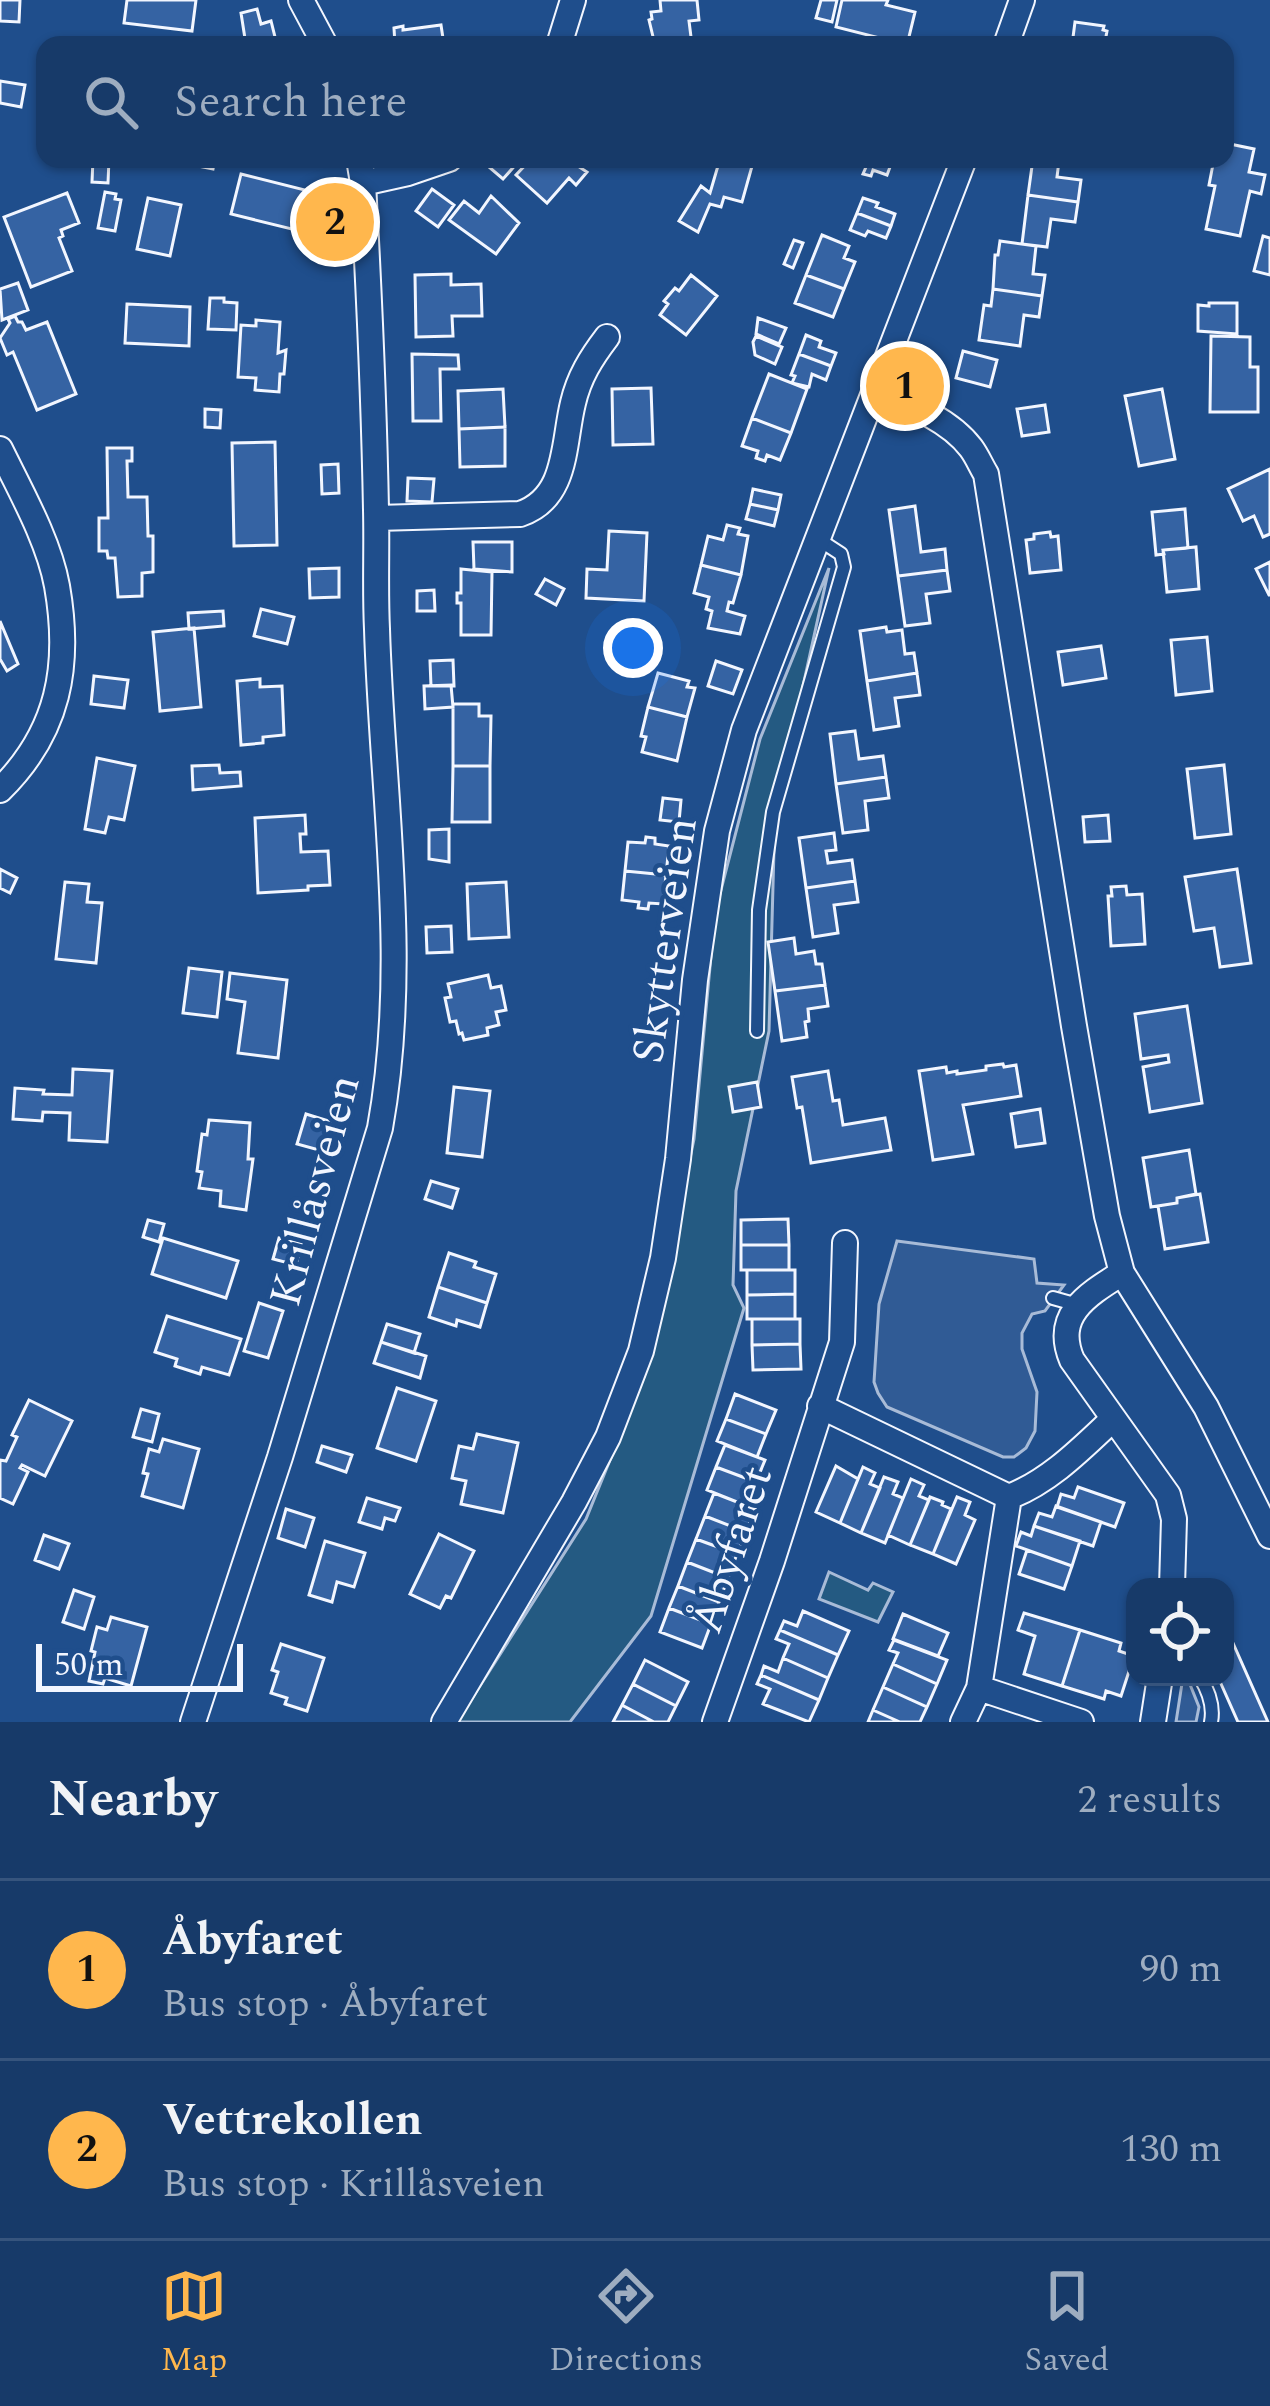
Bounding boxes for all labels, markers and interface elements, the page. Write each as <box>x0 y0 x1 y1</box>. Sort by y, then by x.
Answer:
search box <box>36 36 1234 168</box>
text: Search here <box>174 68 407 137</box>
icon: search <box>78 69 144 135</box>
pin: 2 <box>296 177 374 267</box>
pin: 1 <box>866 341 944 431</box>
your location <box>603 618 663 678</box>
street label: Skytterveien <box>614 813 717 1068</box>
street label: Krillåsveien <box>251 1067 379 1314</box>
street label: Åbyfaret <box>673 1457 792 1643</box>
map controls <box>1126 1578 1234 1686</box>
button: locate <box>1126 1578 1234 1686</box>
scale bar <box>36 1638 243 1691</box>
text: 50 m <box>54 1640 124 1690</box>
text: Nearby <box>48 1761 217 1839</box>
text: 2 results <box>1078 1771 1222 1830</box>
text: Åbyfaret <box>162 1906 343 1975</box>
text: 1 <box>76 1940 98 1999</box>
text: 90 m <box>1140 1940 1222 1999</box>
text: Bus stop · Åbyfaret <box>162 1975 488 2034</box>
text: Vettrekollen <box>162 2086 423 2155</box>
text: 2 <box>76 2120 98 2179</box>
text: 130 m <box>1120 2120 1222 2179</box>
text: Bus stop · Krillåsveien <box>162 2155 545 2214</box>
tab: Map <box>161 2263 227 2385</box>
tab: Directions <box>549 2263 703 2385</box>
tab: Saved <box>1025 2263 1109 2385</box>

